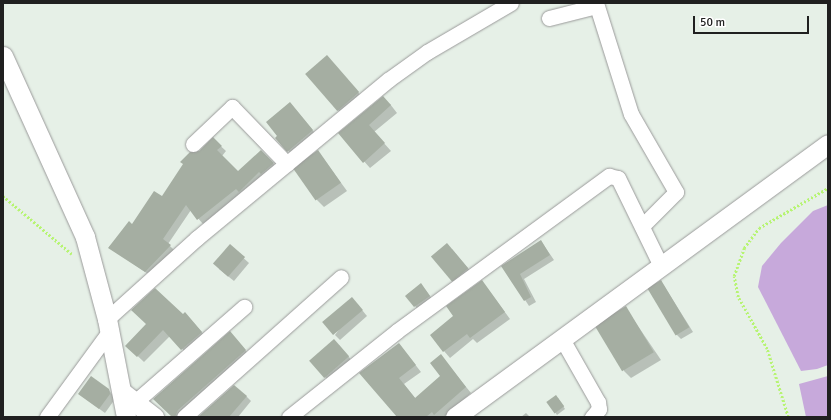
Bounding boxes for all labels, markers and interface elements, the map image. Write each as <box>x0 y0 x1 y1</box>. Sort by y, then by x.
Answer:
scale bar <box>695 8 811 34</box>
text: 50 m <box>700 15 725 30</box>

